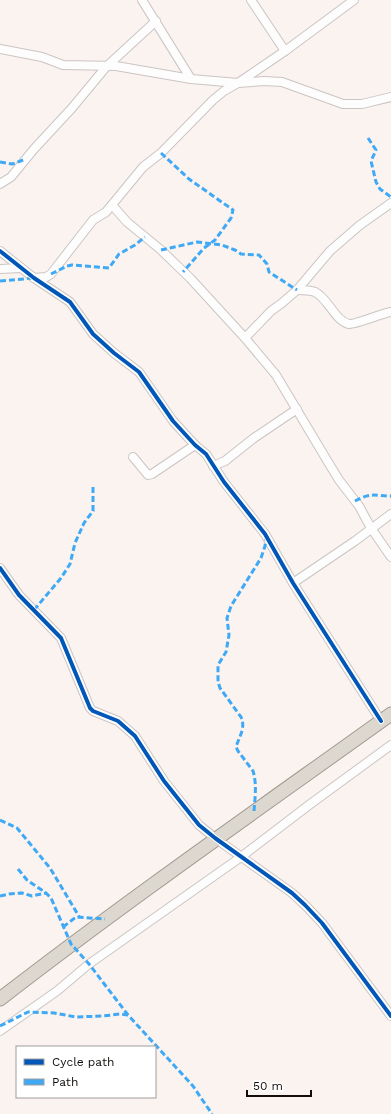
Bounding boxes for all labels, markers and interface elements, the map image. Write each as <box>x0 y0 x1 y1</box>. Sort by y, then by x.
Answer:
legend <box>16 1046 156 1098</box>
text: Cycle path <box>52 1055 114 1069</box>
scale bar <box>247 1072 311 1098</box>
text: Path <box>52 1075 78 1089</box>
text: 50 m <box>253 1079 283 1093</box>

